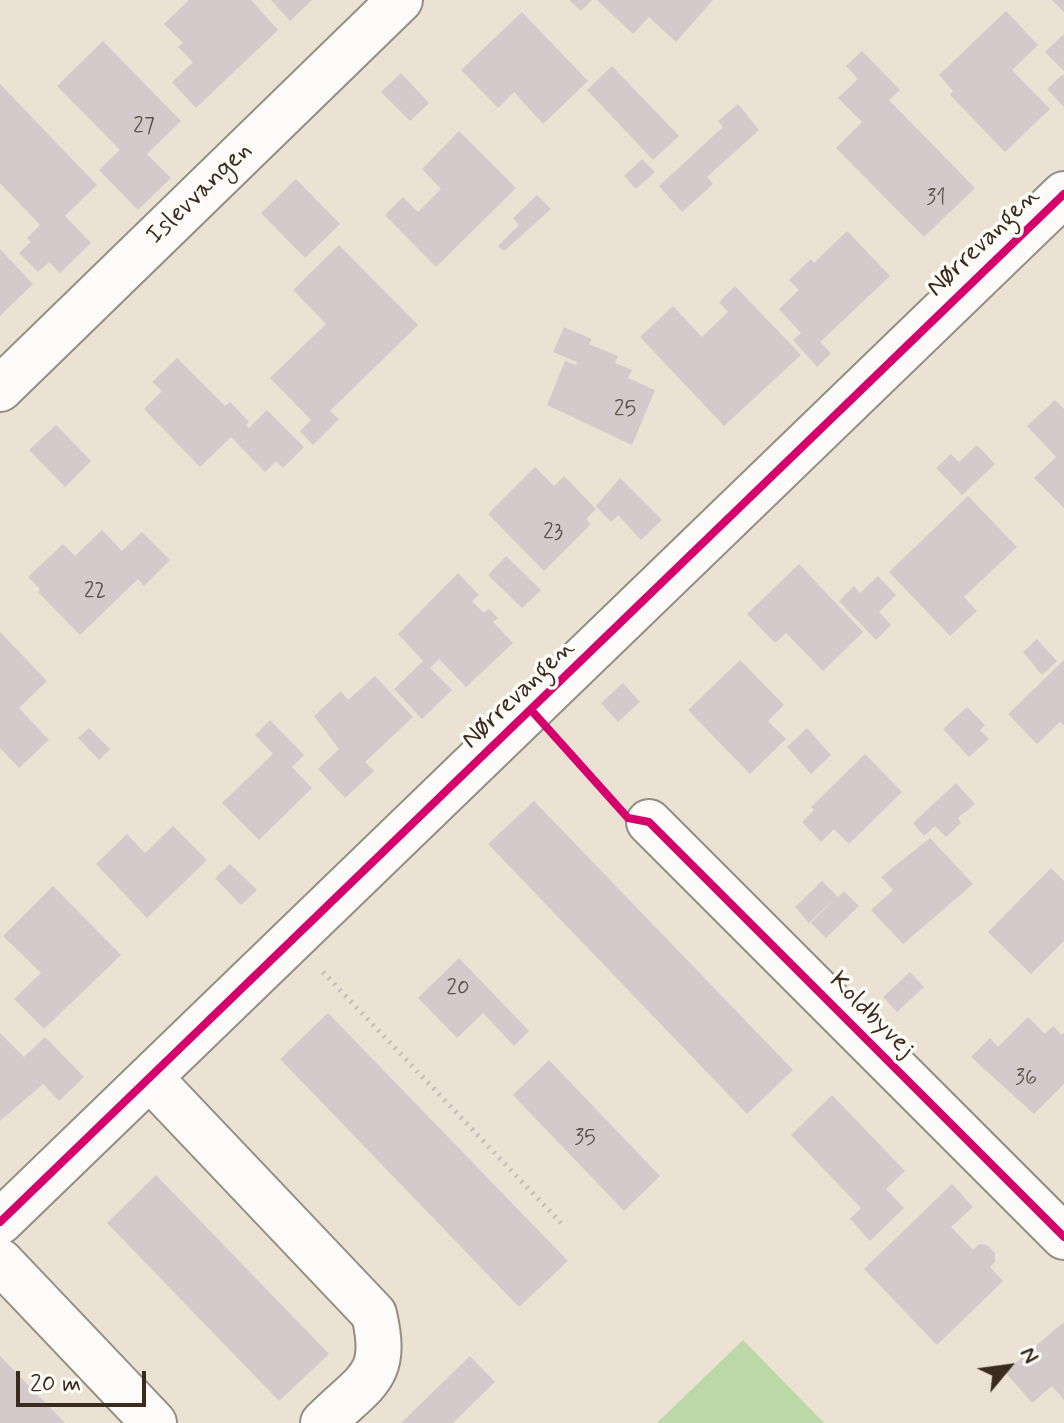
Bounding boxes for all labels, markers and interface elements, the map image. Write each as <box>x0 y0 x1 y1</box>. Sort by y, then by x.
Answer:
house number: 27 <box>133 114 155 140</box>
street label: Islevvangen <box>141 136 259 252</box>
street label: Nørrevangen <box>921 182 1047 304</box>
house number: 31 <box>926 186 946 212</box>
house number: 25 <box>614 397 636 423</box>
house number: 23 <box>543 520 563 546</box>
house number: 22 <box>84 579 106 605</box>
street label: Nørrevangen <box>456 634 582 756</box>
street label: Koldbyvej <box>821 966 921 1066</box>
house number: 20 <box>446 976 470 1002</box>
house number: 36 <box>1015 1066 1037 1092</box>
house number: 35 <box>574 1126 596 1152</box>
north arrow <box>968 1327 1048 1407</box>
text: N <box>1013 1342 1045 1369</box>
scale bar <box>20 1355 150 1405</box>
text: 20 m <box>30 1369 81 1400</box>

